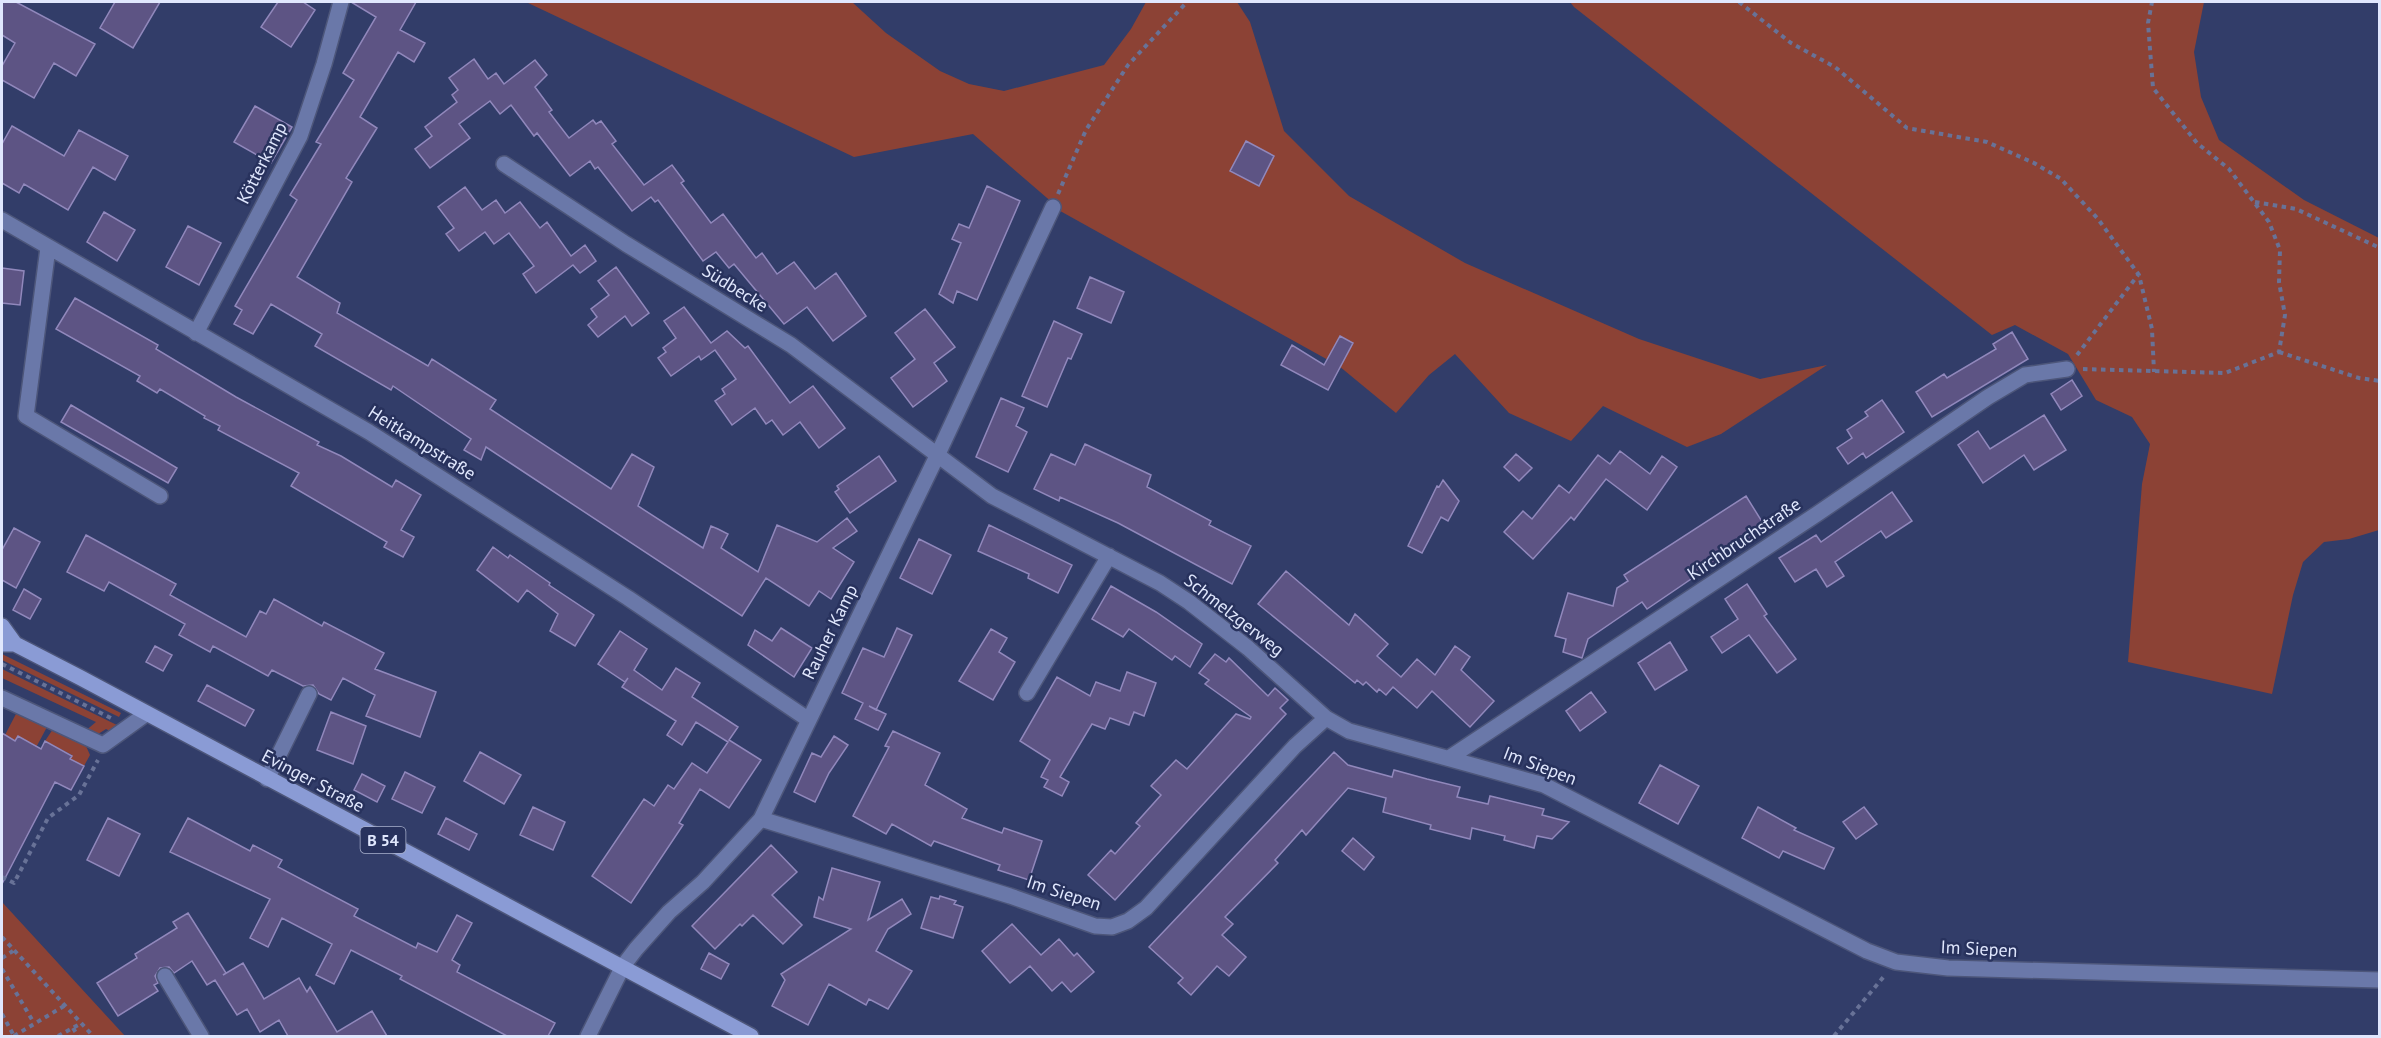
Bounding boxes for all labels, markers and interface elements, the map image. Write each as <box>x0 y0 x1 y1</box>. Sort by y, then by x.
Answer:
street label: Kötterkamp <box>231 118 292 208</box>
street label: Südbecke <box>698 258 772 317</box>
street label: Heitkampstraße <box>364 400 480 485</box>
street label: Kirchbruchstraße <box>1683 492 1805 585</box>
street label: Schmelzgerweg <box>1180 568 1289 661</box>
street label: Rauher Kamp <box>797 581 862 683</box>
street label: Im Siepen <box>1500 741 1580 790</box>
street label: Evinger Straße <box>258 744 369 817</box>
road number: B 54 <box>360 827 406 853</box>
street label: Im Siepen <box>1024 870 1104 915</box>
street label: Im Siepen <box>1940 935 2018 962</box>

